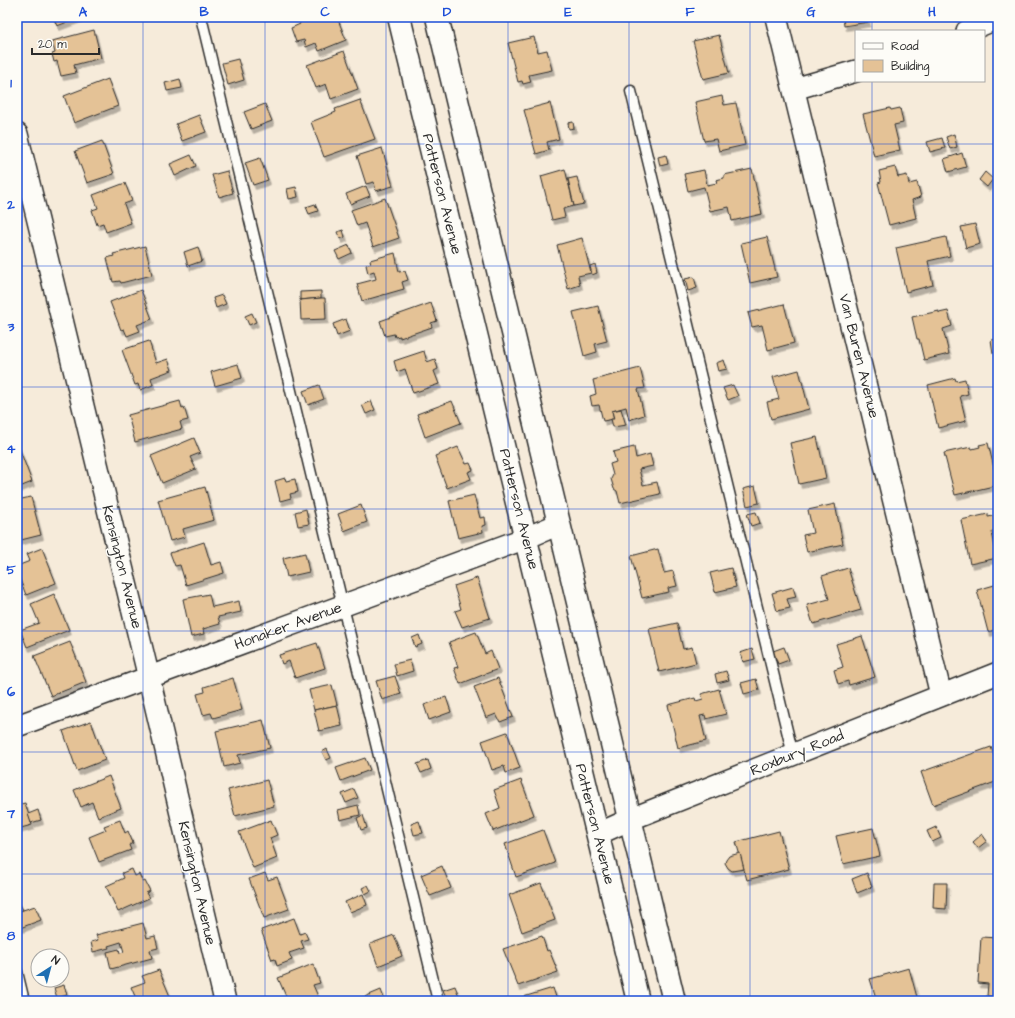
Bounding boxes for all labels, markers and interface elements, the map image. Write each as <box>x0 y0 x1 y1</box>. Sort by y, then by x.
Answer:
text: A <box>79 3 88 21</box>
text: B <box>199 3 209 21</box>
text: C <box>320 3 330 21</box>
text: D <box>443 3 452 21</box>
text: E <box>564 3 572 21</box>
text: F <box>685 3 695 21</box>
text: G <box>806 3 816 21</box>
text: H <box>928 3 936 21</box>
scale bar <box>32 30 99 56</box>
legend <box>855 30 985 82</box>
text: 20 m <box>38 36 67 53</box>
text: Road <box>891 38 919 55</box>
text: Building <box>891 58 929 76</box>
text: 1 <box>10 74 12 92</box>
street label: Patterson Avenue <box>417 131 467 257</box>
text: 2 <box>6 196 15 214</box>
street label: Van Buren Avenue <box>833 292 885 420</box>
text: 3 <box>7 318 15 336</box>
text: 4 <box>7 440 16 458</box>
street label: Patterson Avenue <box>494 446 544 572</box>
street label: Kensington Avenue <box>96 503 147 631</box>
text: 5 <box>6 561 16 579</box>
street label: Honaker Avenue <box>231 597 345 655</box>
text: 6 <box>7 683 16 701</box>
street label: Roxbury Road <box>747 725 848 782</box>
street label: Patterson Avenue <box>570 761 620 887</box>
text: 7 <box>6 805 16 823</box>
street label: Kensington Avenue <box>172 819 221 947</box>
text: 8 <box>7 927 16 945</box>
north arrow <box>30 948 70 988</box>
text: N <box>48 952 63 968</box>

